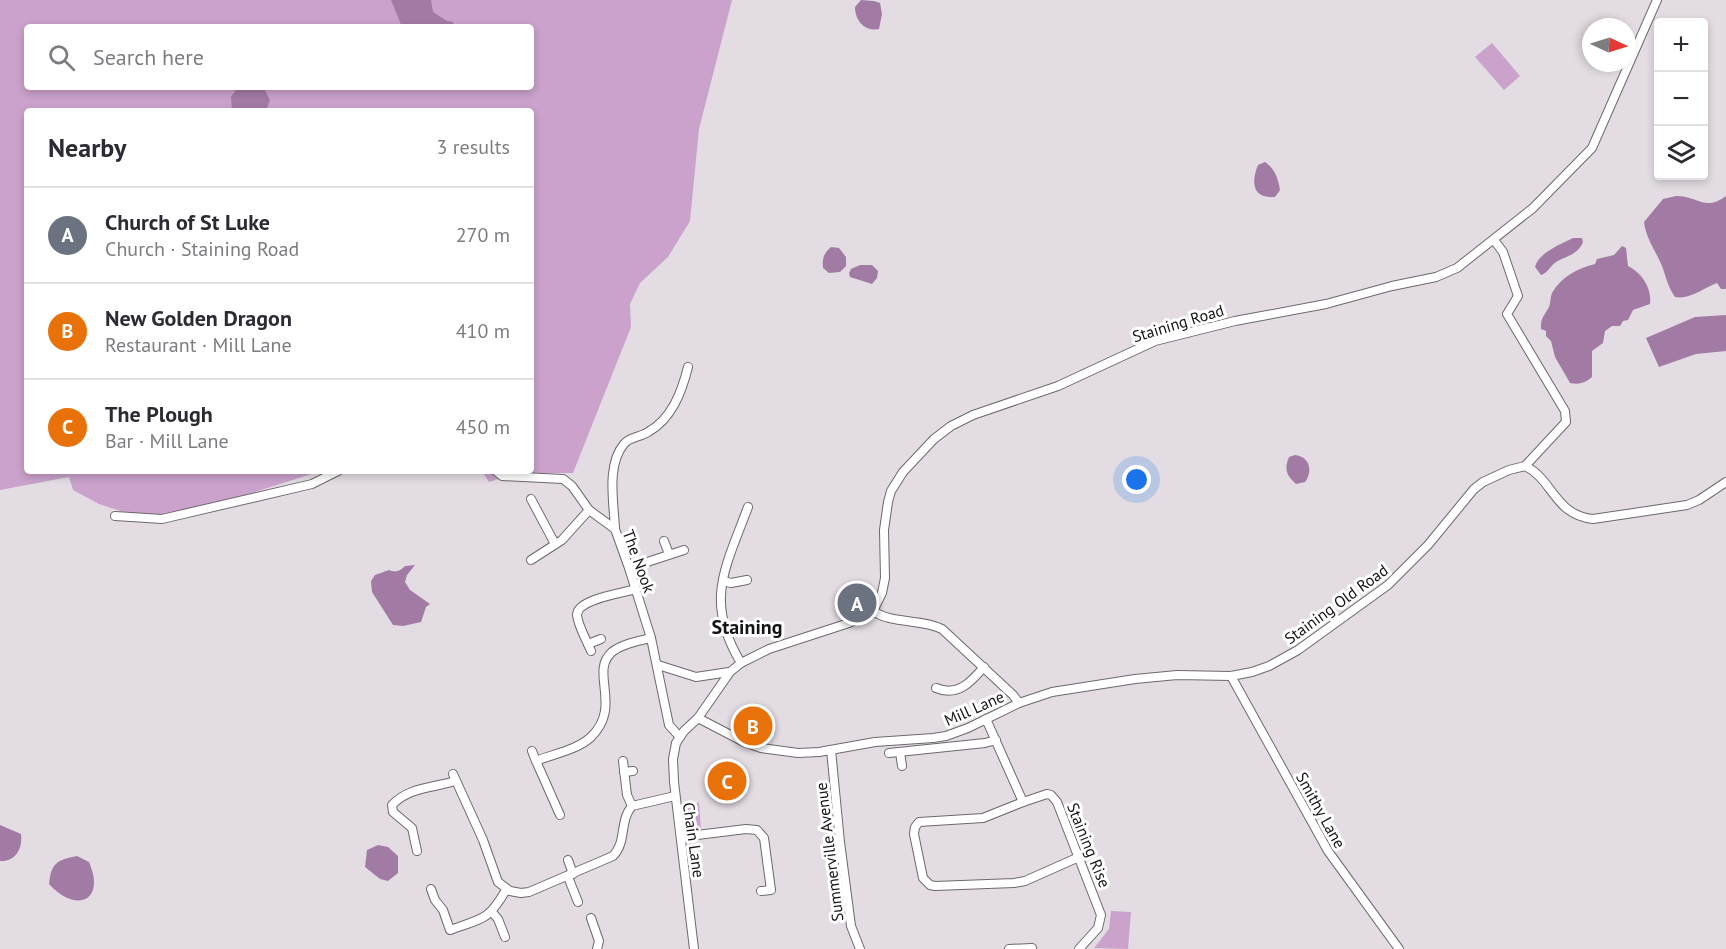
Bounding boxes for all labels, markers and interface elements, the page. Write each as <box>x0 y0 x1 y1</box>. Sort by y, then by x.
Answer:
north arrow <box>1582 18 1636 72</box>
map controls <box>1654 18 1708 180</box>
button: + <box>1654 18 1708 72</box>
search box <box>24 24 534 90</box>
icon: search <box>45 41 78 74</box>
text: Search here <box>93 43 204 71</box>
button: − <box>1654 72 1708 126</box>
button: layers <box>1654 126 1708 180</box>
text: Nearby <box>48 131 126 164</box>
text: 3 results <box>437 134 510 160</box>
text: Church of St Luke <box>105 208 270 236</box>
text: A <box>61 222 74 248</box>
text: 270 m <box>456 222 510 248</box>
text: Church · Staining Road <box>105 236 299 262</box>
street label: Staining Road <box>1130 300 1226 346</box>
text: New Golden Dragon <box>105 304 292 332</box>
text: B <box>62 318 73 344</box>
text: 410 m <box>456 318 510 344</box>
text: Restaurant · Mill Lane <box>105 332 292 358</box>
text: The Plough <box>105 400 213 428</box>
text: C <box>62 414 73 440</box>
text: 450 m <box>456 414 510 440</box>
text: Bar · Mill Lane <box>105 428 229 454</box>
your location <box>1122 465 1151 494</box>
street label: The Nook <box>618 527 660 596</box>
street label: Staining Old Road <box>1280 560 1392 648</box>
pin: A <box>838 580 876 626</box>
district label: Staining <box>712 614 782 640</box>
street label: Mill Lane <box>941 686 1007 730</box>
pin: B <box>734 704 772 748</box>
pin: C <box>708 758 746 804</box>
street label: Smithy Lane <box>1292 768 1350 852</box>
street label: Summerville Avenue <box>811 781 847 923</box>
street label: Staining Rise <box>1063 800 1115 890</box>
street label: Chain Lane <box>679 801 709 879</box>

